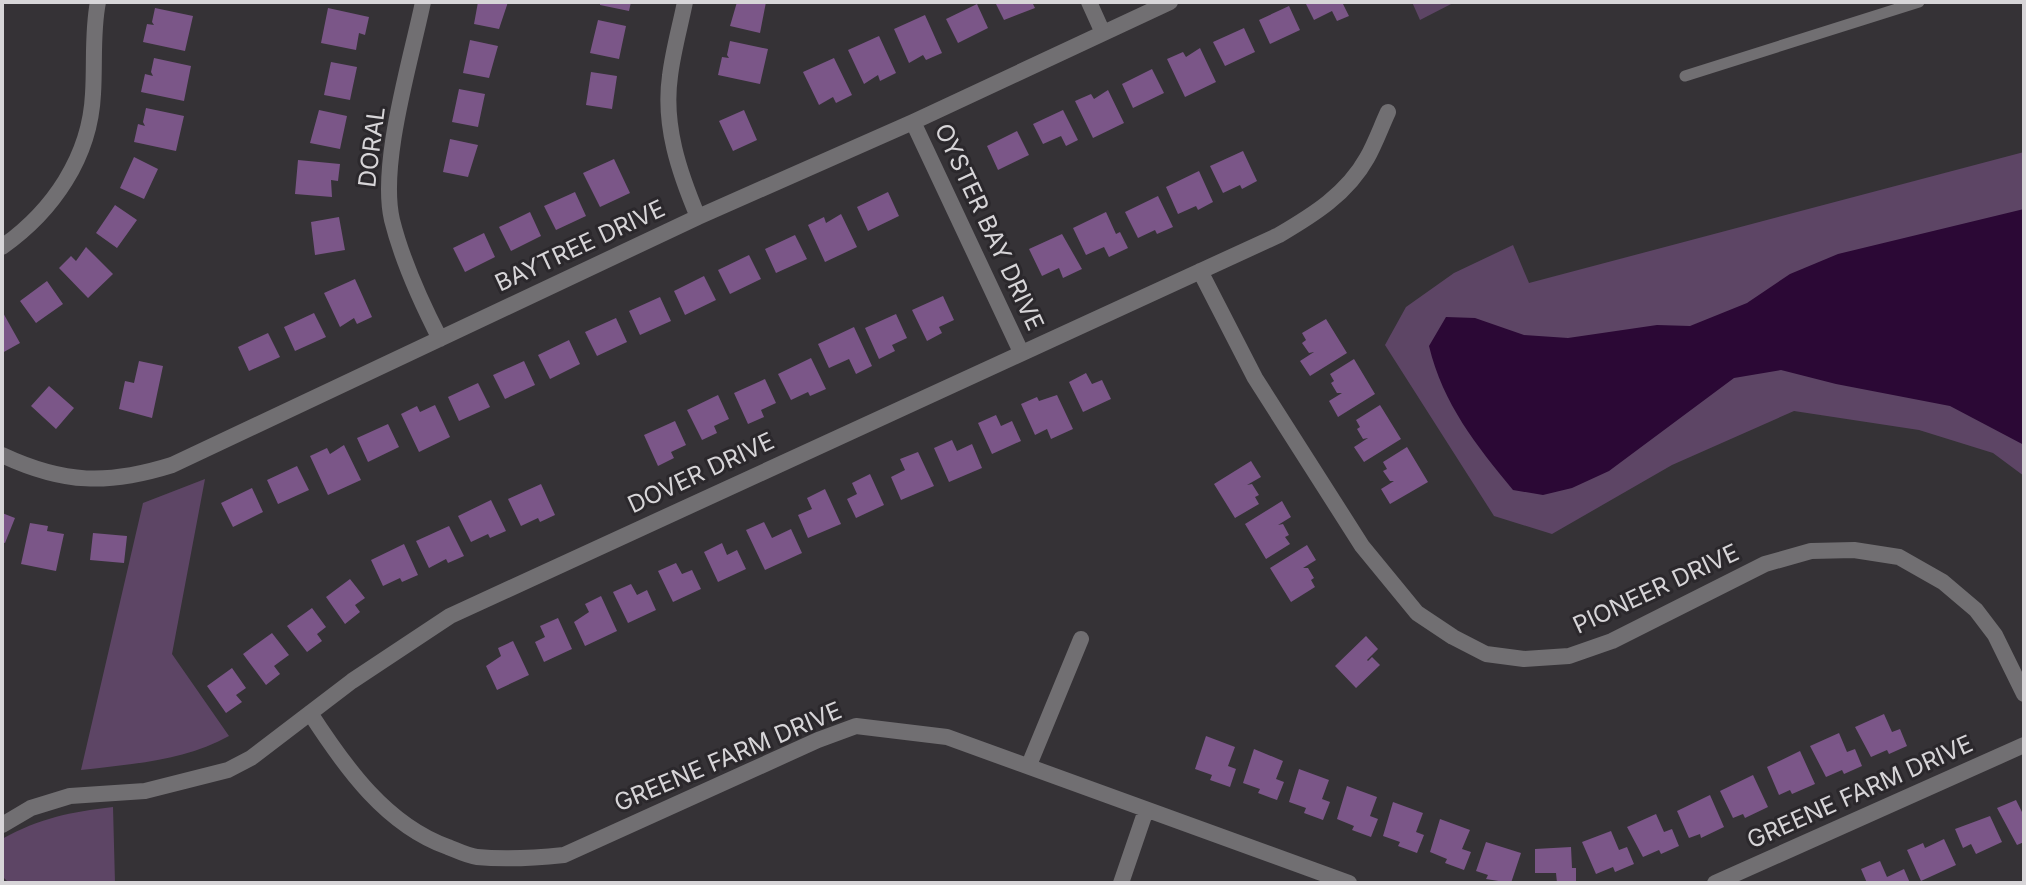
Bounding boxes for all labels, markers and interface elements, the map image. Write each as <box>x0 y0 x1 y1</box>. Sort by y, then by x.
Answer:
street label: DORAL <box>352 105 391 189</box>
street label: OYSTER BAY DRIVE <box>929 119 1050 335</box>
street label: BAYTREE DRIVE <box>490 194 669 298</box>
street label: DOVER DRIVE <box>623 426 779 519</box>
street label: PIONEER DRIVE <box>1568 537 1743 640</box>
street label: GREENE FARM DRIVE <box>610 696 846 818</box>
street label: GREENE FARM DRIVE <box>1742 729 1977 854</box>

